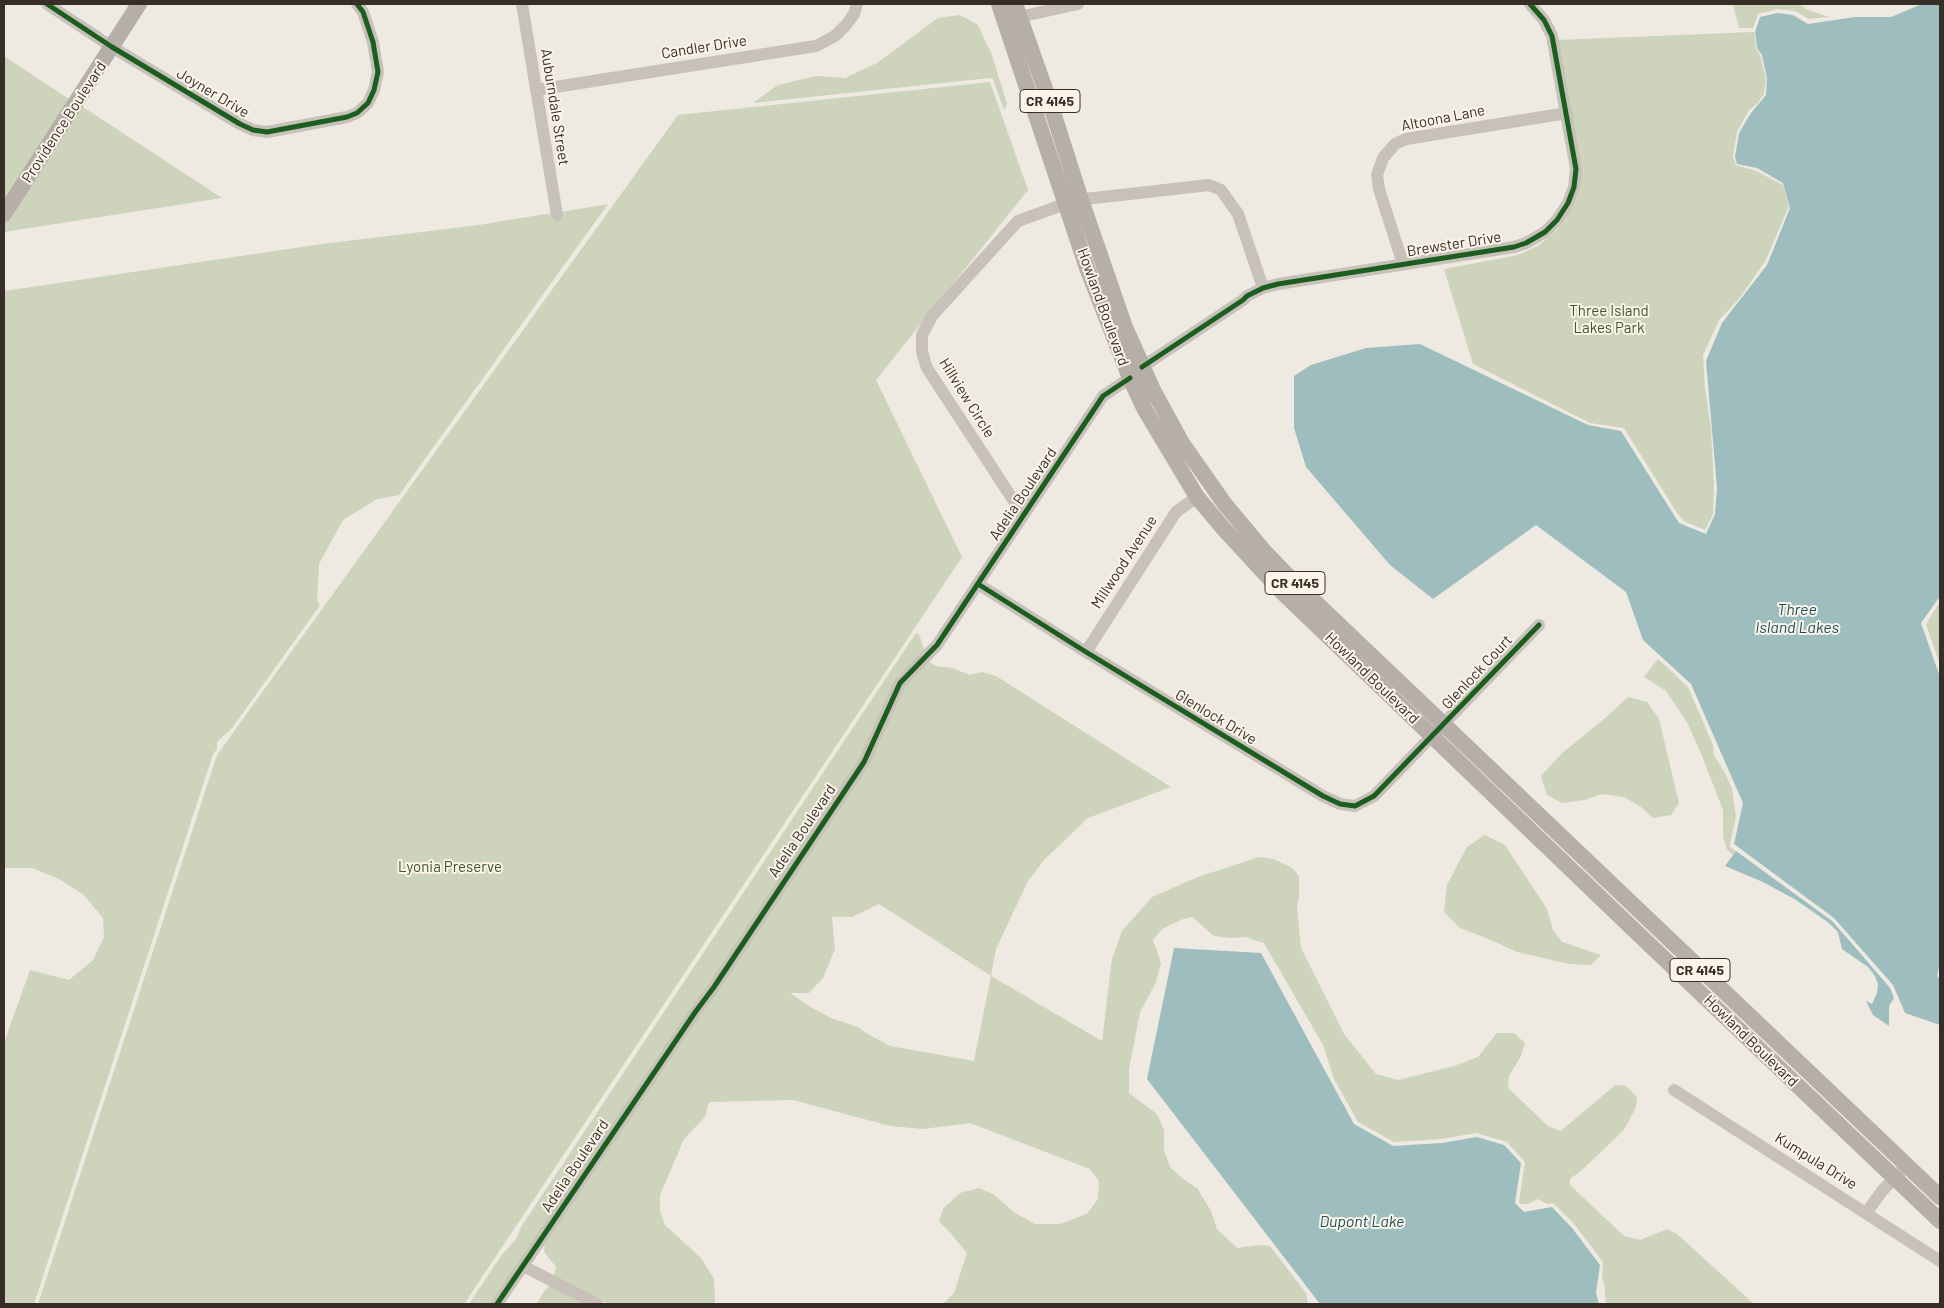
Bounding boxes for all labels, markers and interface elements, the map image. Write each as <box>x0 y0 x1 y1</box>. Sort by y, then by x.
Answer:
street label: Candler Drive <box>660 31 748 63</box>
street label: Auburndale Street <box>537 47 573 167</box>
street label: Providence Boulevard <box>18 58 110 186</box>
street label: Joyner Drive <box>174 64 252 122</box>
road number: CR 4145 <box>1020 90 1080 112</box>
street label: Altoona Lane <box>1400 101 1486 135</box>
street label: Brewster Drive <box>1406 228 1502 260</box>
street label: Howland Boulevard <box>1073 246 1133 368</box>
park label: Three Island Lakes Park <box>1569 302 1649 337</box>
street label: Hillview Circle <box>935 355 999 441</box>
street label: Adelia Boulevard <box>985 444 1061 544</box>
street label: Millwood Avenue <box>1087 512 1161 612</box>
road number: CR 4145 <box>1265 572 1325 594</box>
water label: Three Island Lakes <box>1755 600 1839 638</box>
street label: Howland Boulevard <box>1321 629 1423 727</box>
street label: Glenlock Court <box>1438 631 1516 713</box>
street label: Glenlock Drive <box>1172 686 1260 748</box>
street label: Adelia Boulevard <box>764 781 840 881</box>
park label: Lyonia Preserve <box>398 858 502 876</box>
road number: CR 4145 <box>1670 958 1730 982</box>
street label: Howland Boulevard <box>1700 992 1802 1090</box>
street label: Adelia Boulevard <box>537 1116 613 1216</box>
street label: Kumpula Drive <box>1772 1129 1860 1193</box>
water label: Dupont Lake <box>1320 1212 1404 1232</box>

